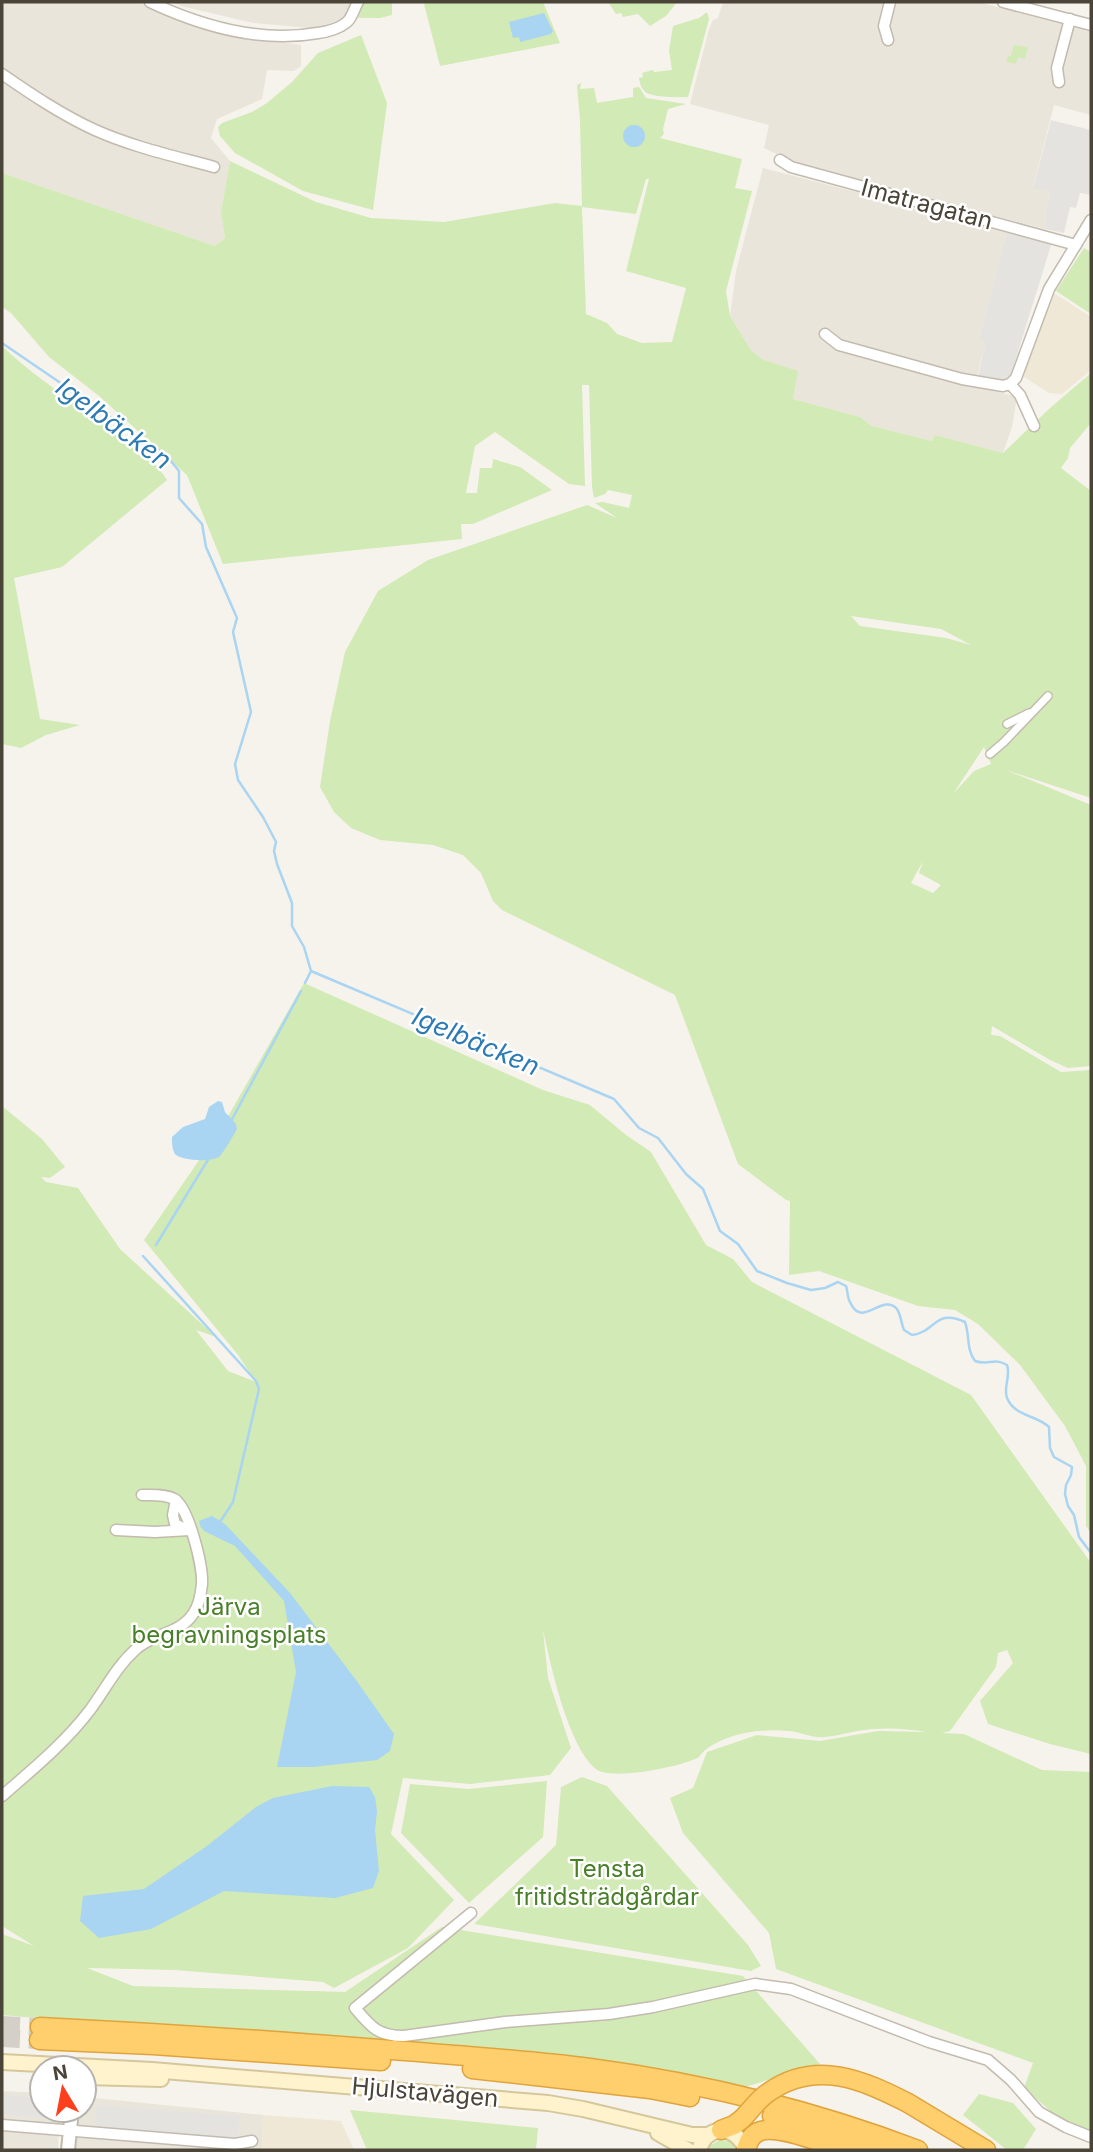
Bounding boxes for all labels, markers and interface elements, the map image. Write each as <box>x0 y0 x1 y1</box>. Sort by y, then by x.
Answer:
street label: Imatragatan <box>858 173 996 235</box>
water label: Igelbäcken <box>50 371 178 475</box>
water label: Igelbäcken <box>408 1000 544 1082</box>
park label: Järva begravningsplats <box>132 1592 326 1649</box>
park label: Tensta fritidsträdgårdar <box>515 1854 699 1911</box>
north arrow <box>28 2054 98 2124</box>
text: N <box>51 2060 69 2085</box>
street label: Hjulstavägen <box>350 2071 500 2113</box>

